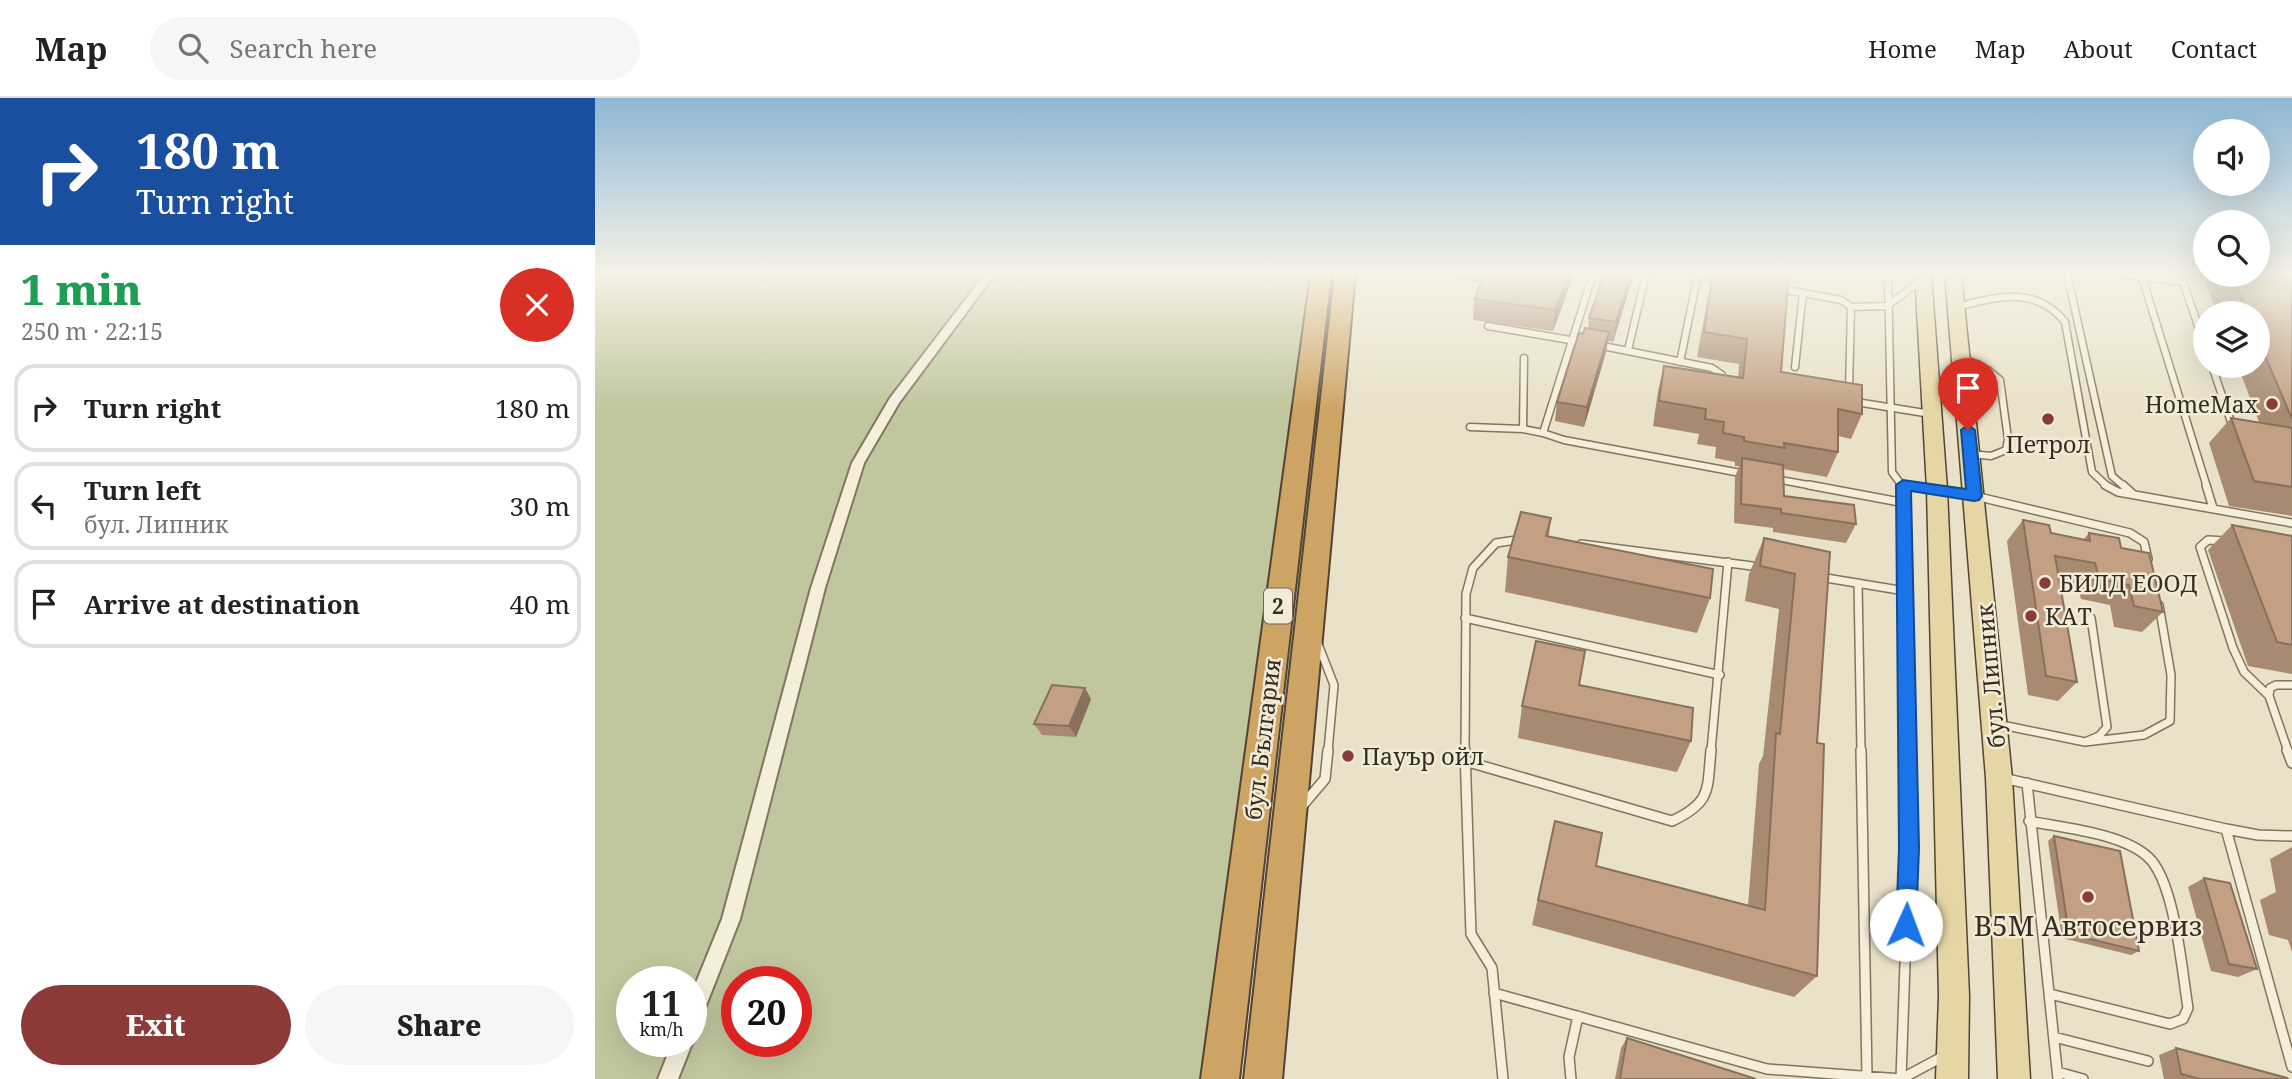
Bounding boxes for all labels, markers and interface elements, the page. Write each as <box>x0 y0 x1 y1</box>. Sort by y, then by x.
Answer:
search box <box>150 17 640 80</box>
text: Map <box>35 26 108 71</box>
icon: search <box>174 29 212 67</box>
text: Search here <box>230 30 377 66</box>
text: Home <box>1868 32 1937 65</box>
text: Map <box>1975 32 2026 65</box>
text: About <box>2064 32 2133 65</box>
text: Contact <box>2171 32 2257 65</box>
text: 180 m <box>136 117 280 183</box>
map controls <box>2193 119 2270 378</box>
button: sound <box>2193 119 2270 196</box>
icon: right <box>21 126 112 217</box>
text: Turn right <box>136 180 294 223</box>
button: search <box>2193 210 2270 287</box>
text: 1 min <box>21 260 142 317</box>
button: close <box>500 268 574 342</box>
button: layers <box>2193 301 2270 378</box>
text: 250 m · 22:15 <box>21 315 163 347</box>
pin <box>1938 358 1998 430</box>
icon: arrive <box>1949 369 1987 407</box>
place label: HomeMax <box>2145 388 2259 420</box>
icon: right <box>25 389 63 427</box>
text: Turn right <box>84 390 221 426</box>
text: 180 m <box>495 390 570 426</box>
marker: HomeMax <box>2264 396 2280 412</box>
marker: Петрол <box>2040 411 2056 427</box>
place label: Петрол <box>2006 428 2090 460</box>
text: Turn left <box>84 472 201 508</box>
icon: left <box>25 487 63 525</box>
text: 30 m <box>510 488 570 524</box>
text: бул. Липник <box>84 508 228 540</box>
place label: БИЛД ЕООД <box>2059 567 2197 599</box>
marker: БИЛД ЕООД <box>2037 575 2053 591</box>
icon: arrive <box>25 585 63 623</box>
text: Arrive at destination <box>84 586 360 622</box>
text: 40 m <box>510 586 570 622</box>
road number: 2 <box>1264 588 1292 624</box>
place label: КАТ <box>2045 600 2092 632</box>
street label: бул. Липник <box>1968 602 2012 749</box>
marker: КАТ <box>2023 608 2039 624</box>
street label: бул. България <box>1236 656 1288 822</box>
place label: Пауър ойл <box>1362 740 1484 772</box>
marker: Пауър ойл <box>1340 748 1356 764</box>
position arrow <box>1869 888 1943 962</box>
marker: В5М Автосервиз <box>2080 889 2096 905</box>
place label: В5М Автосервиз <box>1974 906 2202 944</box>
speed limit sign: 20 <box>721 966 812 1057</box>
text: 11 <box>642 979 681 1026</box>
button: Exit <box>21 985 291 1065</box>
button: Share <box>305 985 574 1065</box>
text: km/h <box>639 1017 684 1041</box>

